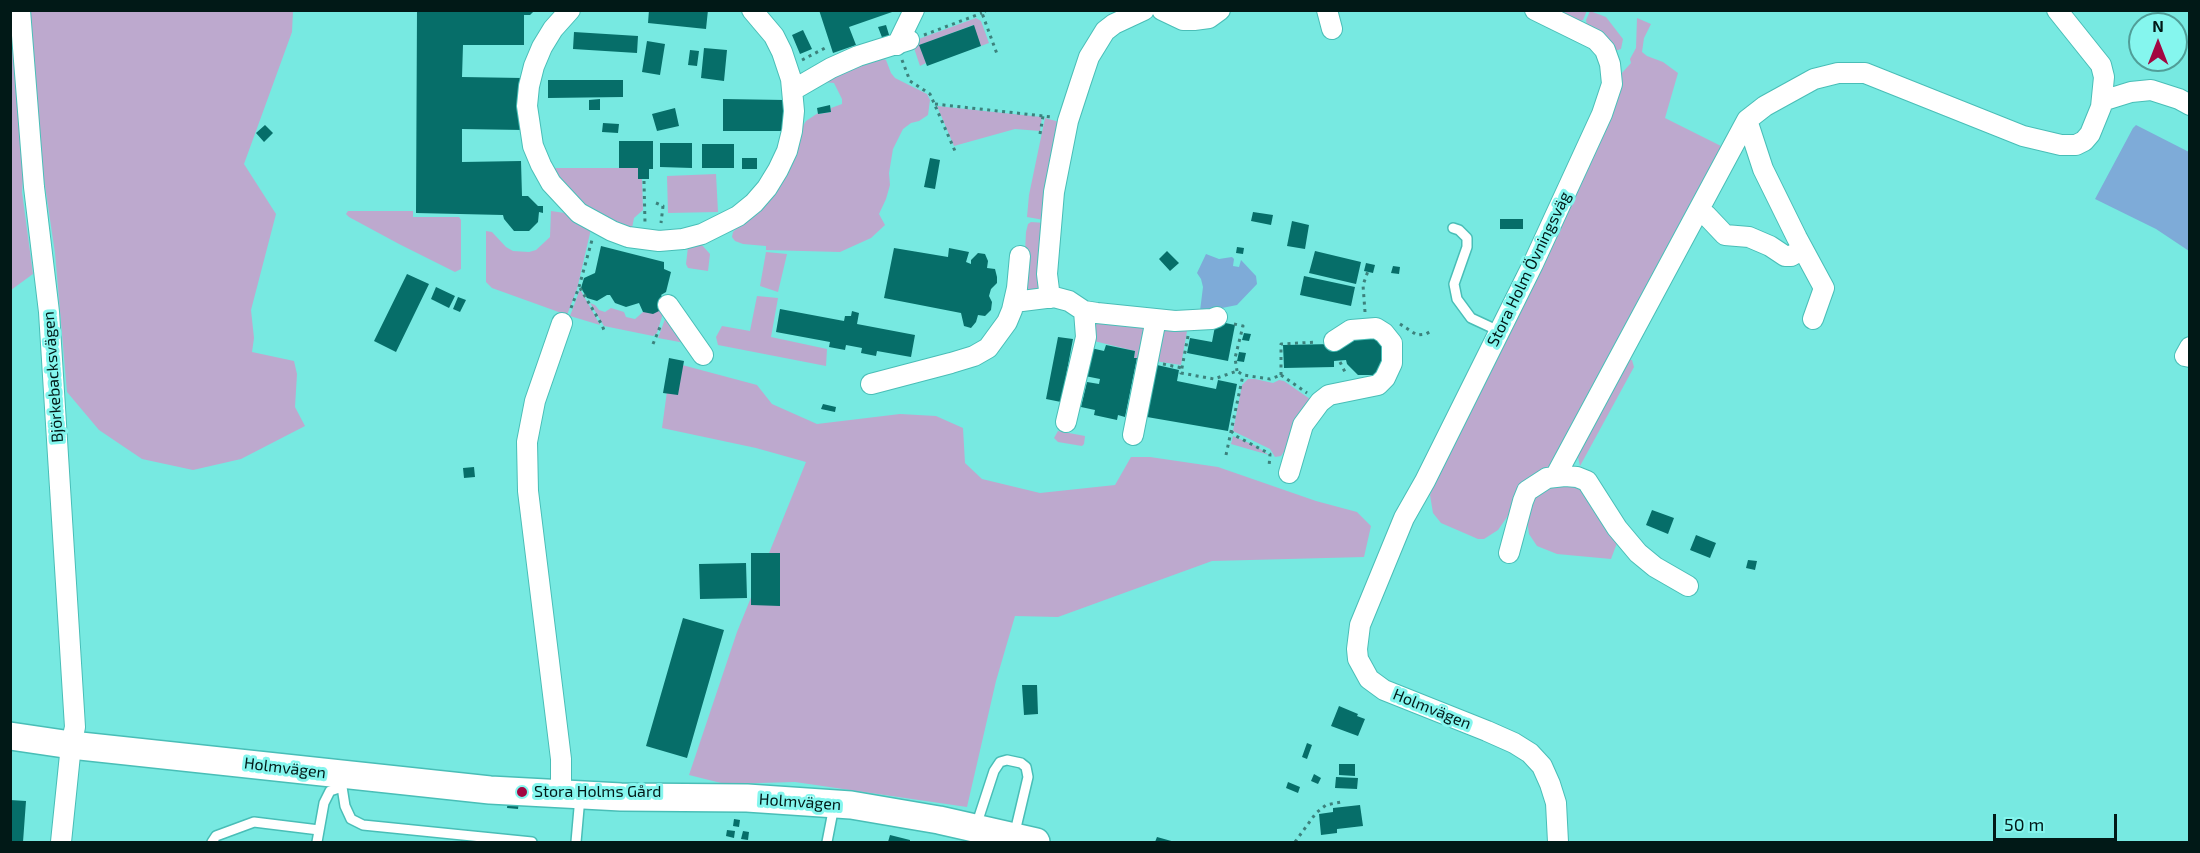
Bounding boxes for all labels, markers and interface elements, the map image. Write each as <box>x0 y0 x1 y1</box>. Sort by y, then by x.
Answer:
north arrow <box>2128 12 2188 72</box>
text: N <box>2152 16 2164 35</box>
street label: Stora Holm Övningsväg <box>1483 188 1575 350</box>
street label: Björkebacksvägen <box>39 311 67 443</box>
street label: Holmvägen <box>1390 685 1474 733</box>
street label: Holmvägen <box>243 753 327 783</box>
place label: Stora Holms Gård <box>534 782 661 802</box>
marker: Stora Holms Gård <box>515 785 529 799</box>
street label: Holmvägen <box>758 790 842 814</box>
scale bar <box>1996 802 2120 840</box>
text: 50 m <box>2004 813 2044 835</box>

